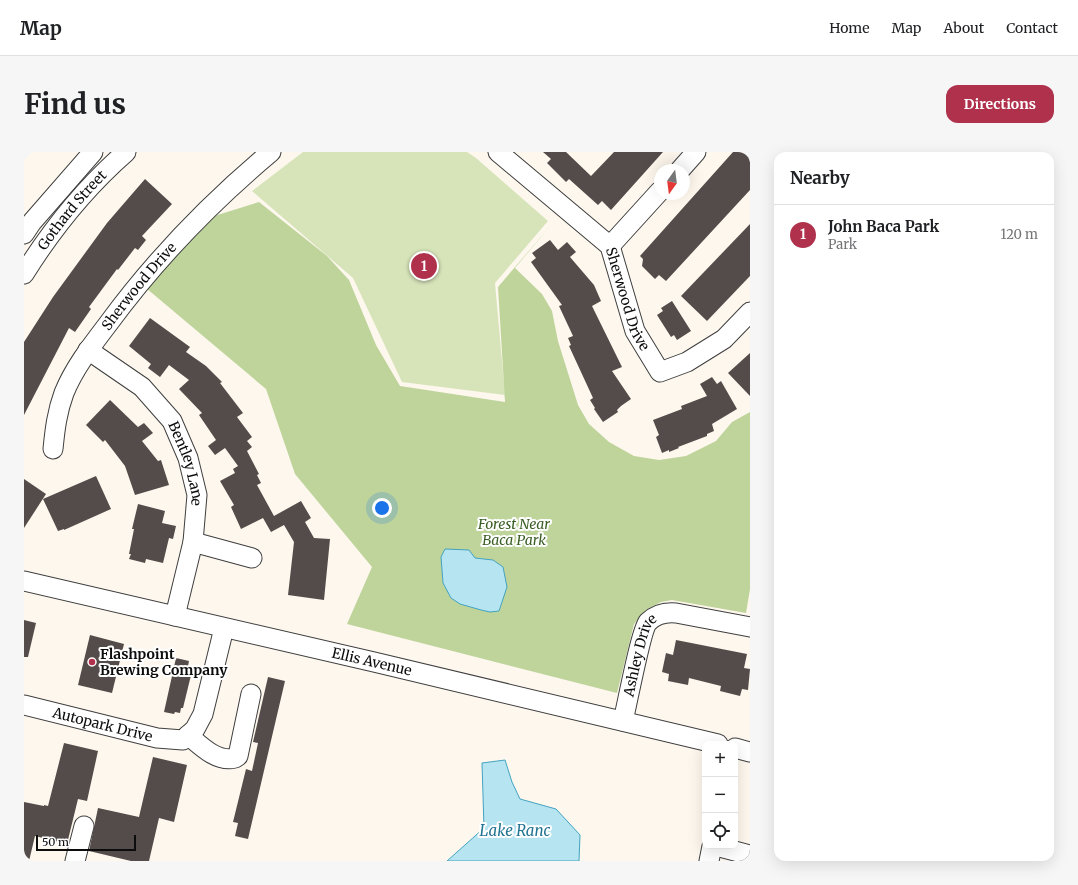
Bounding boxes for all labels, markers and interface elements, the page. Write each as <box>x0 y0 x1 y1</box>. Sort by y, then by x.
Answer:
text: Map <box>20 16 62 40</box>
text: Home <box>829 19 870 37</box>
text: Map <box>892 19 921 37</box>
text: About <box>943 19 984 37</box>
text: Contact <box>1006 19 1058 37</box>
button: Directions <box>946 85 1054 123</box>
text: Find us <box>24 86 126 122</box>
north arrow <box>654 164 690 200</box>
street label: Gothard Street <box>33 166 111 254</box>
text: Nearby <box>790 167 850 189</box>
text: John Baca Park <box>828 217 939 236</box>
text: 1 <box>800 226 806 243</box>
text: 120 m <box>1000 226 1038 243</box>
text: Park <box>828 236 857 253</box>
street label: Sherwood Drive <box>98 239 180 334</box>
street label: Sherwood Drive <box>602 245 654 354</box>
pin: 1 <box>411 251 437 281</box>
street label: Bentley Lane <box>164 419 207 507</box>
your location <box>372 498 392 518</box>
park label: Forest Near Baca Park <box>477 515 550 549</box>
street label: Ashley Drive <box>619 609 660 699</box>
street label: Ellis Avenue <box>330 644 414 680</box>
place label: Flashpoint Brewing Company <box>100 645 228 679</box>
marker: Flashpoint Brewing Company <box>87 657 97 667</box>
street label: Autopark Drive <box>50 703 154 746</box>
map controls <box>702 741 738 849</box>
button: + <box>702 741 738 777</box>
button: − <box>702 777 738 813</box>
button: locate <box>702 813 738 849</box>
water label: Lake Ranc <box>480 821 551 840</box>
scale bar <box>36 833 136 852</box>
text: 50 m <box>42 835 69 849</box>

